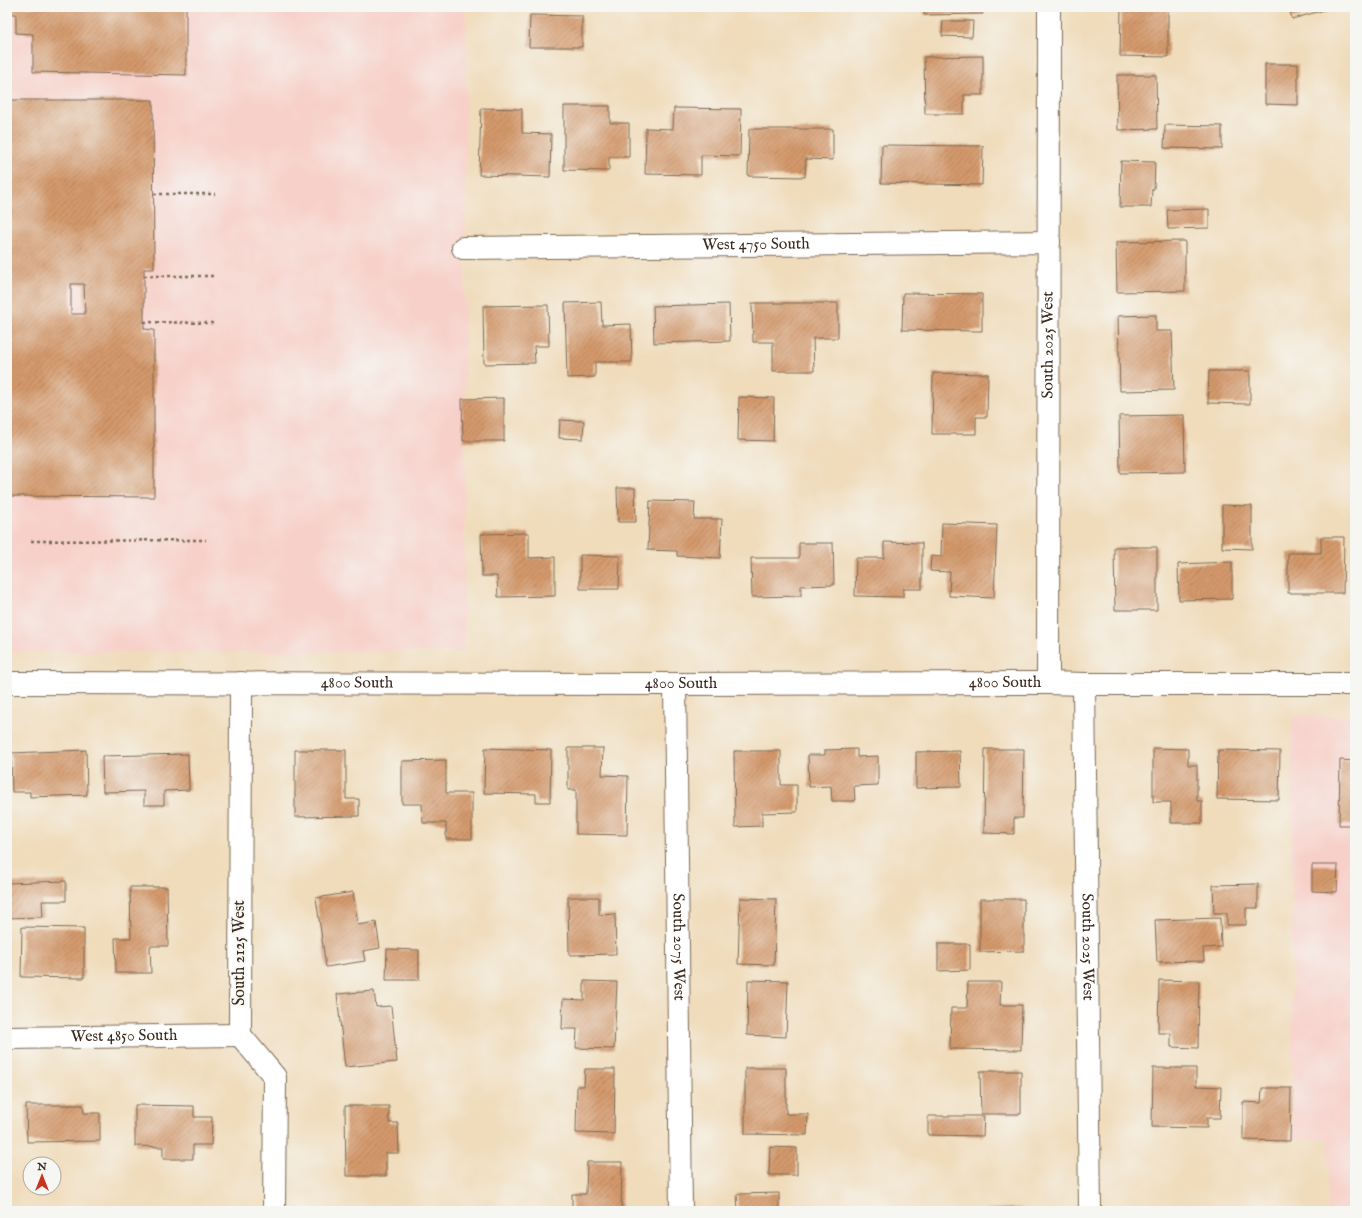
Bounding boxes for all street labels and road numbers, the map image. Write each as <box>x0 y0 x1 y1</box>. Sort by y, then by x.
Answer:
street label: West 4750 South <box>702 234 810 256</box>
street label: South 2025 West <box>1038 291 1059 399</box>
street label: 4800 South <box>321 673 394 694</box>
street label: 4800 South <box>969 673 1042 693</box>
street label: 4800 South <box>645 674 718 694</box>
street label: South 2075 West <box>667 893 689 1001</box>
street label: South 2025 West <box>1076 893 1098 1001</box>
street label: South 2125 West <box>230 900 250 1006</box>
street label: West 4850 South <box>70 1026 178 1047</box>

